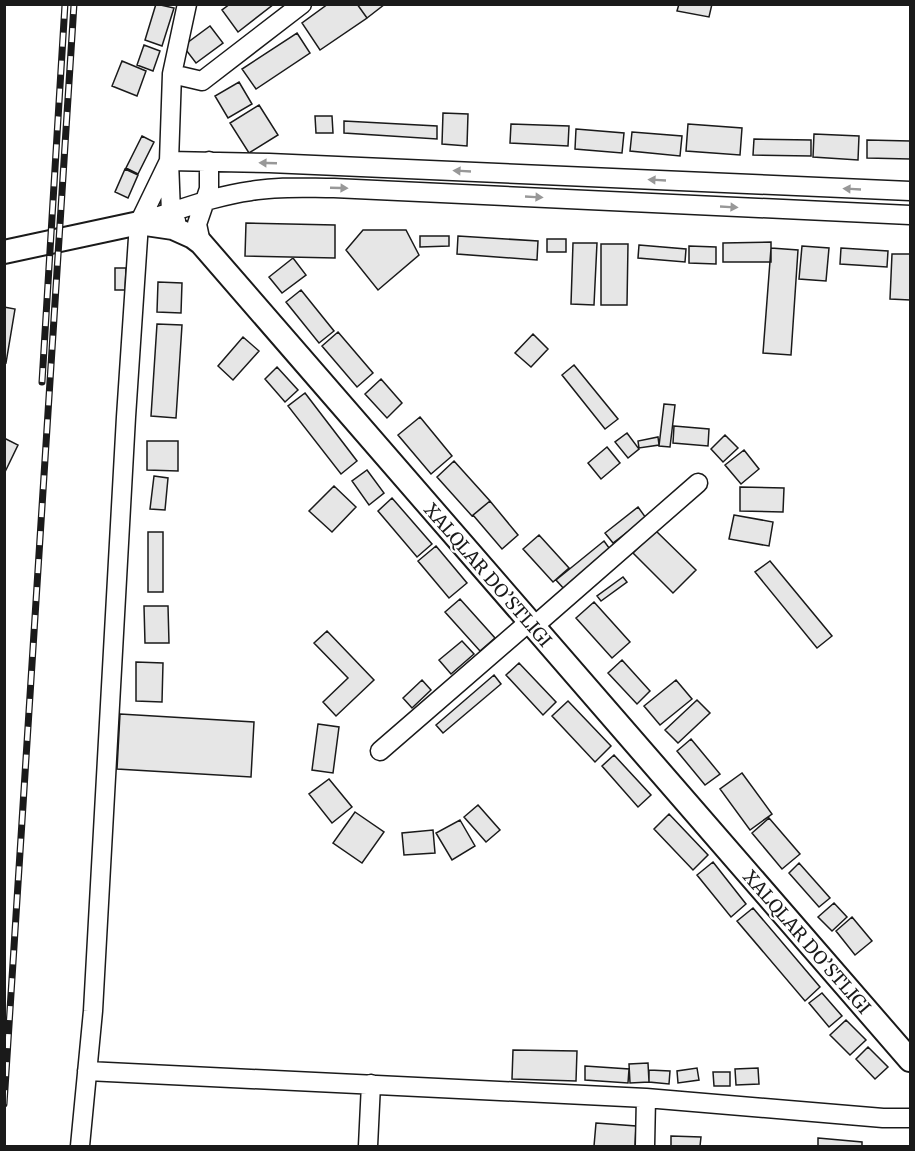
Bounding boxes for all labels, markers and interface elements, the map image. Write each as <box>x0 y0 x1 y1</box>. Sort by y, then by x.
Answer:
one-way arrow <box>258 158 277 167</box>
one-way arrow <box>453 167 472 176</box>
one-way arrow <box>648 175 667 185</box>
one-way arrow <box>330 184 349 193</box>
one-way arrow <box>843 184 862 193</box>
one-way arrow <box>525 193 544 202</box>
one-way arrow <box>719 202 738 211</box>
street label: XALQLAR DO’STLIGI <box>419 498 557 652</box>
street label: XALQLAR DO’STLIGI <box>738 865 876 1019</box>

